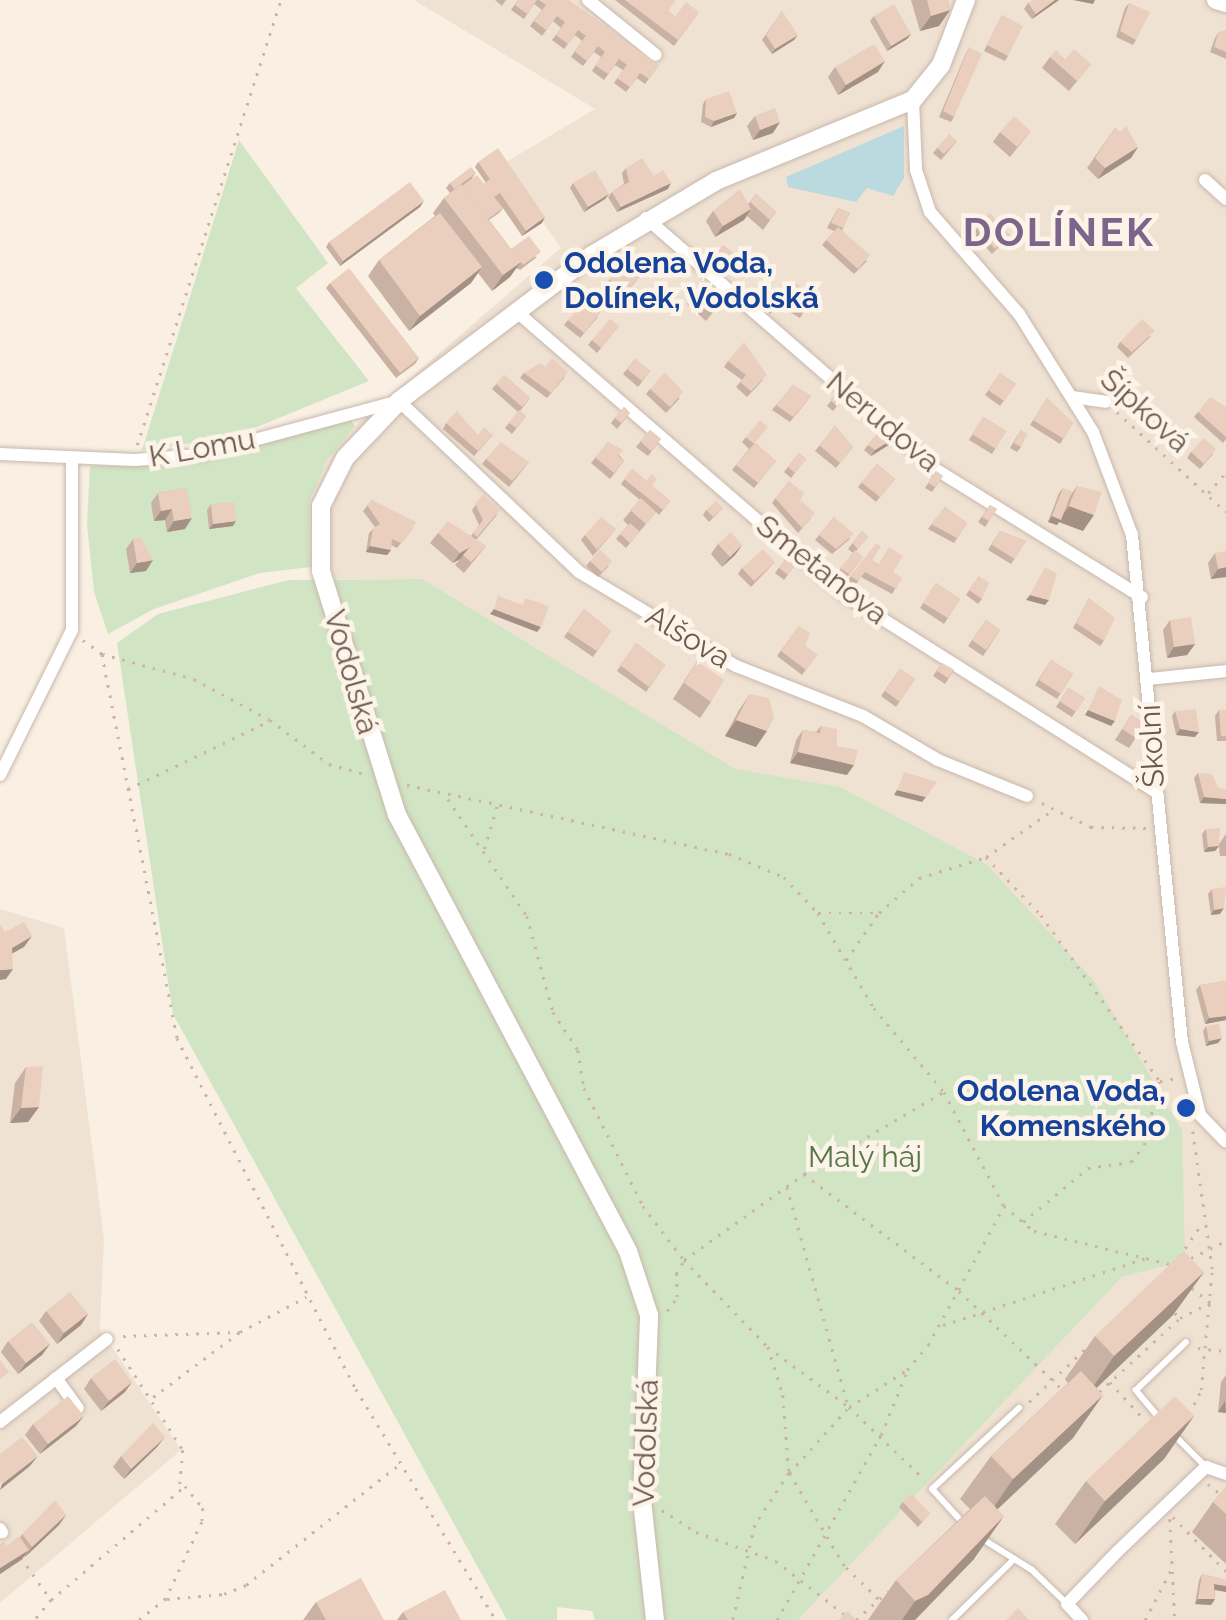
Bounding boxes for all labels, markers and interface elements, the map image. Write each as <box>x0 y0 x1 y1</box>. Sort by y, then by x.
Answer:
district label: DOLÍNEK <box>963 208 1155 256</box>
place label: Odolena Voda, Dolínek, Vodolská <box>564 245 820 316</box>
marker: Odolena Voda, Dolínek, Vodolská <box>533 269 555 291</box>
street label: Šípková <box>1093 362 1197 460</box>
street label: Nerudova <box>819 364 947 480</box>
street label: K Lomu <box>146 421 258 475</box>
street label: Smetanova <box>749 508 895 632</box>
street label: Alšova <box>639 598 737 676</box>
street label: Vodolská <box>316 606 386 738</box>
street label: Školní <box>1132 703 1172 789</box>
place label: Odolena Voda, Komenského <box>956 1073 1166 1144</box>
marker: Odolena Voda, Komenského <box>1175 1097 1197 1119</box>
park label: Malý háj <box>808 1139 922 1175</box>
street label: Vodolská <box>626 1379 666 1507</box>

